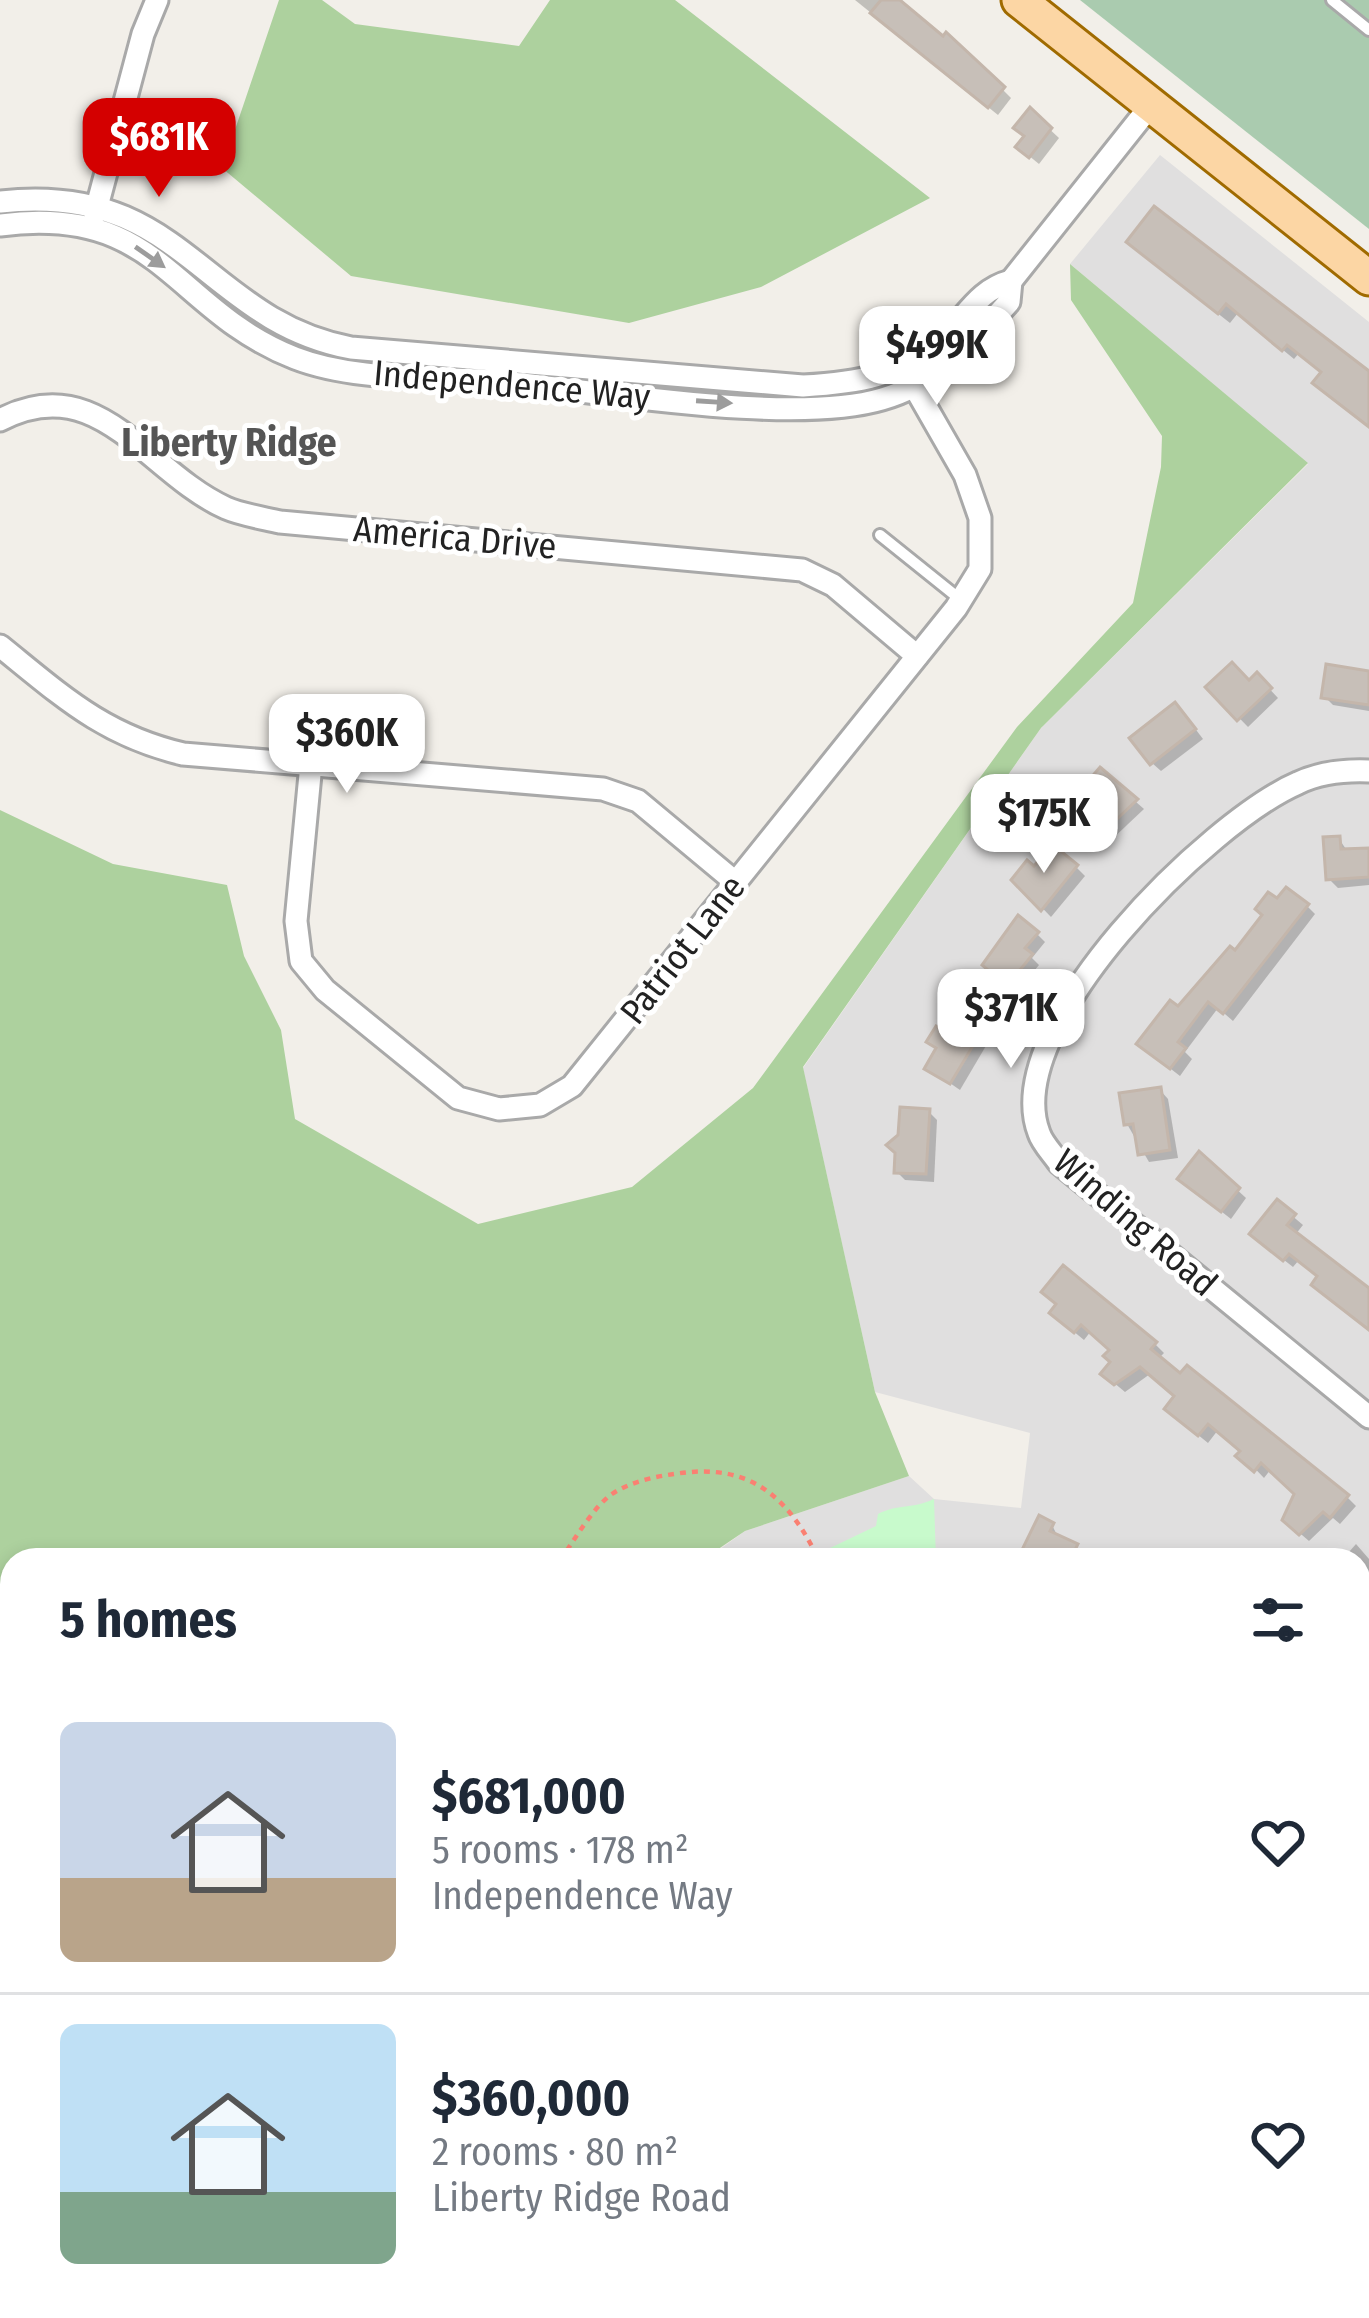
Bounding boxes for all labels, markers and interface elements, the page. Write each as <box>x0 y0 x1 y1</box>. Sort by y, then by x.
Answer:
pin: $681K <box>75 98 243 200</box>
text: $681K <box>110 114 208 160</box>
one-way arrow <box>134 245 166 268</box>
pin: $499K <box>853 306 1021 408</box>
text: $499K <box>886 322 988 368</box>
street label: Independence Way <box>372 351 652 419</box>
one-way arrow <box>696 392 734 411</box>
district label: Liberty Ridge <box>121 420 337 466</box>
street label: America Drive <box>352 507 558 569</box>
pin: $360K <box>263 694 431 796</box>
text: $360K <box>296 710 398 756</box>
pin: $175K <box>960 774 1128 876</box>
text: $175K <box>998 790 1090 836</box>
street label: Patriot Lane <box>611 866 755 1033</box>
pin: $371K <box>927 969 1095 1071</box>
text: $371K <box>964 985 1058 1031</box>
street label: Winding Road <box>1045 1140 1226 1306</box>
icon: filters <box>1245 1587 1311 1653</box>
text: 5 homes <box>60 1589 237 1651</box>
text: $681,000 <box>432 1765 626 1827</box>
icon: home <box>156 1770 300 1914</box>
icon: heart <box>1245 1809 1311 1875</box>
text: 5 rooms · 178 m² <box>432 1827 689 1873</box>
text: Independence Way <box>432 1873 733 1919</box>
text: $360,000 <box>432 2067 630 2129</box>
icon: home <box>156 2072 300 2216</box>
icon: heart <box>1245 2111 1311 2177</box>
text: 2 rooms · 80 m² <box>432 2129 678 2175</box>
text: Liberty Ridge Road <box>432 2175 731 2221</box>

